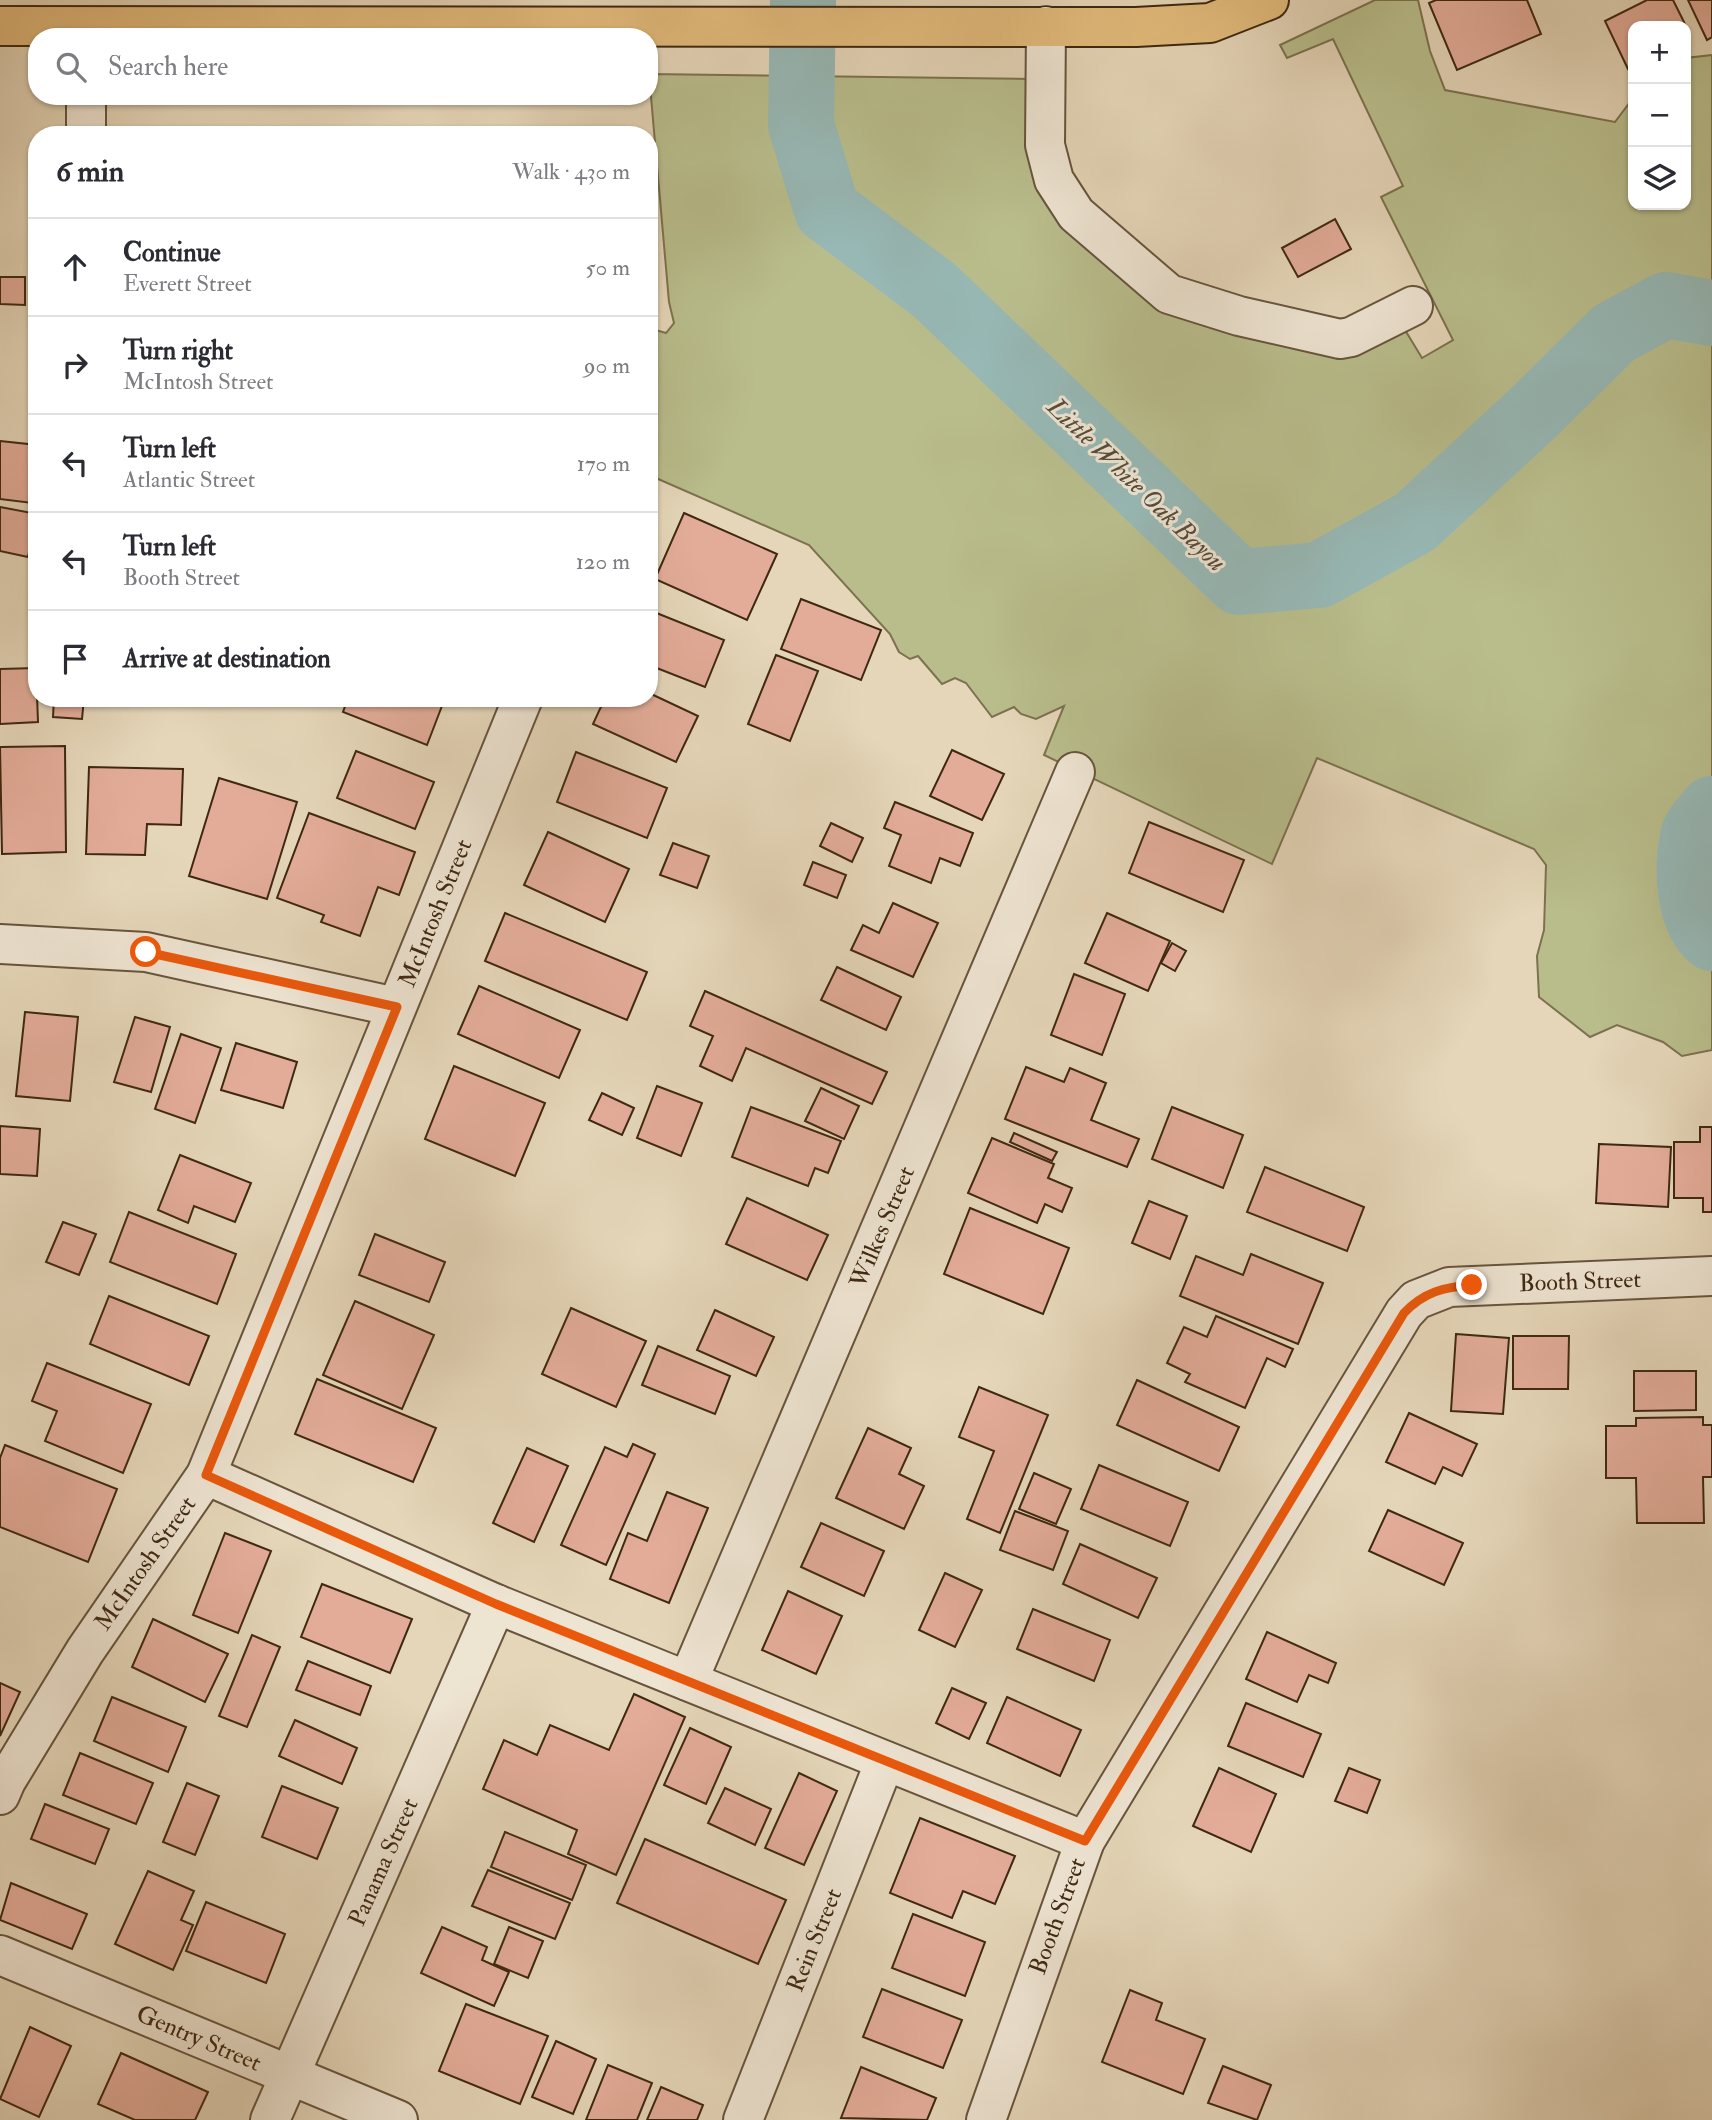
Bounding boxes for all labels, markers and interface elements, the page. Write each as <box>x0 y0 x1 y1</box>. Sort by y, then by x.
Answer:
map controls <box>1628 21 1691 210</box>
button: + <box>1628 21 1691 84</box>
search box <box>28 28 658 105</box>
icon: search <box>52 48 90 86</box>
text: Search here <box>108 51 228 83</box>
button: − <box>1628 84 1691 147</box>
button: layers <box>1628 147 1691 210</box>
text: 6 min <box>56 153 124 190</box>
text: Walk · 430 m <box>512 157 630 186</box>
text: Continue <box>123 237 221 269</box>
icon: ahead <box>56 248 94 286</box>
text: 50 m <box>586 253 630 282</box>
text: Everett Street <box>123 269 252 298</box>
text: Turn right <box>123 335 233 367</box>
icon: right <box>56 346 94 384</box>
text: 90 m <box>584 351 630 380</box>
text: McIntosh Street <box>123 367 274 396</box>
water label: Little White Oak Bayou <box>1039 390 1232 578</box>
text: Turn left <box>123 433 216 465</box>
icon: left <box>56 444 94 482</box>
text: 170 m <box>577 449 630 478</box>
text: Atlantic Street <box>123 465 255 494</box>
text: Turn left <box>123 531 216 563</box>
icon: left <box>56 542 94 580</box>
text: 120 m <box>576 547 630 576</box>
text: Booth Street <box>123 563 240 592</box>
icon: arrive <box>56 640 94 678</box>
text: Arrive at destination <box>123 643 331 675</box>
street label: McIntosh Street <box>392 834 479 992</box>
route start <box>130 936 161 967</box>
street label: Wilkes Street <box>843 1161 922 1294</box>
street label: Booth Street <box>1518 1264 1642 1299</box>
route end <box>1456 1269 1487 1300</box>
street label: McIntosh Street <box>88 1490 203 1636</box>
street label: Panama Street <box>341 1793 426 1931</box>
street label: Booth Street <box>1022 1853 1093 1979</box>
street label: Rein Street <box>780 1884 849 1996</box>
street label: Gentry Street <box>132 1998 266 2079</box>

